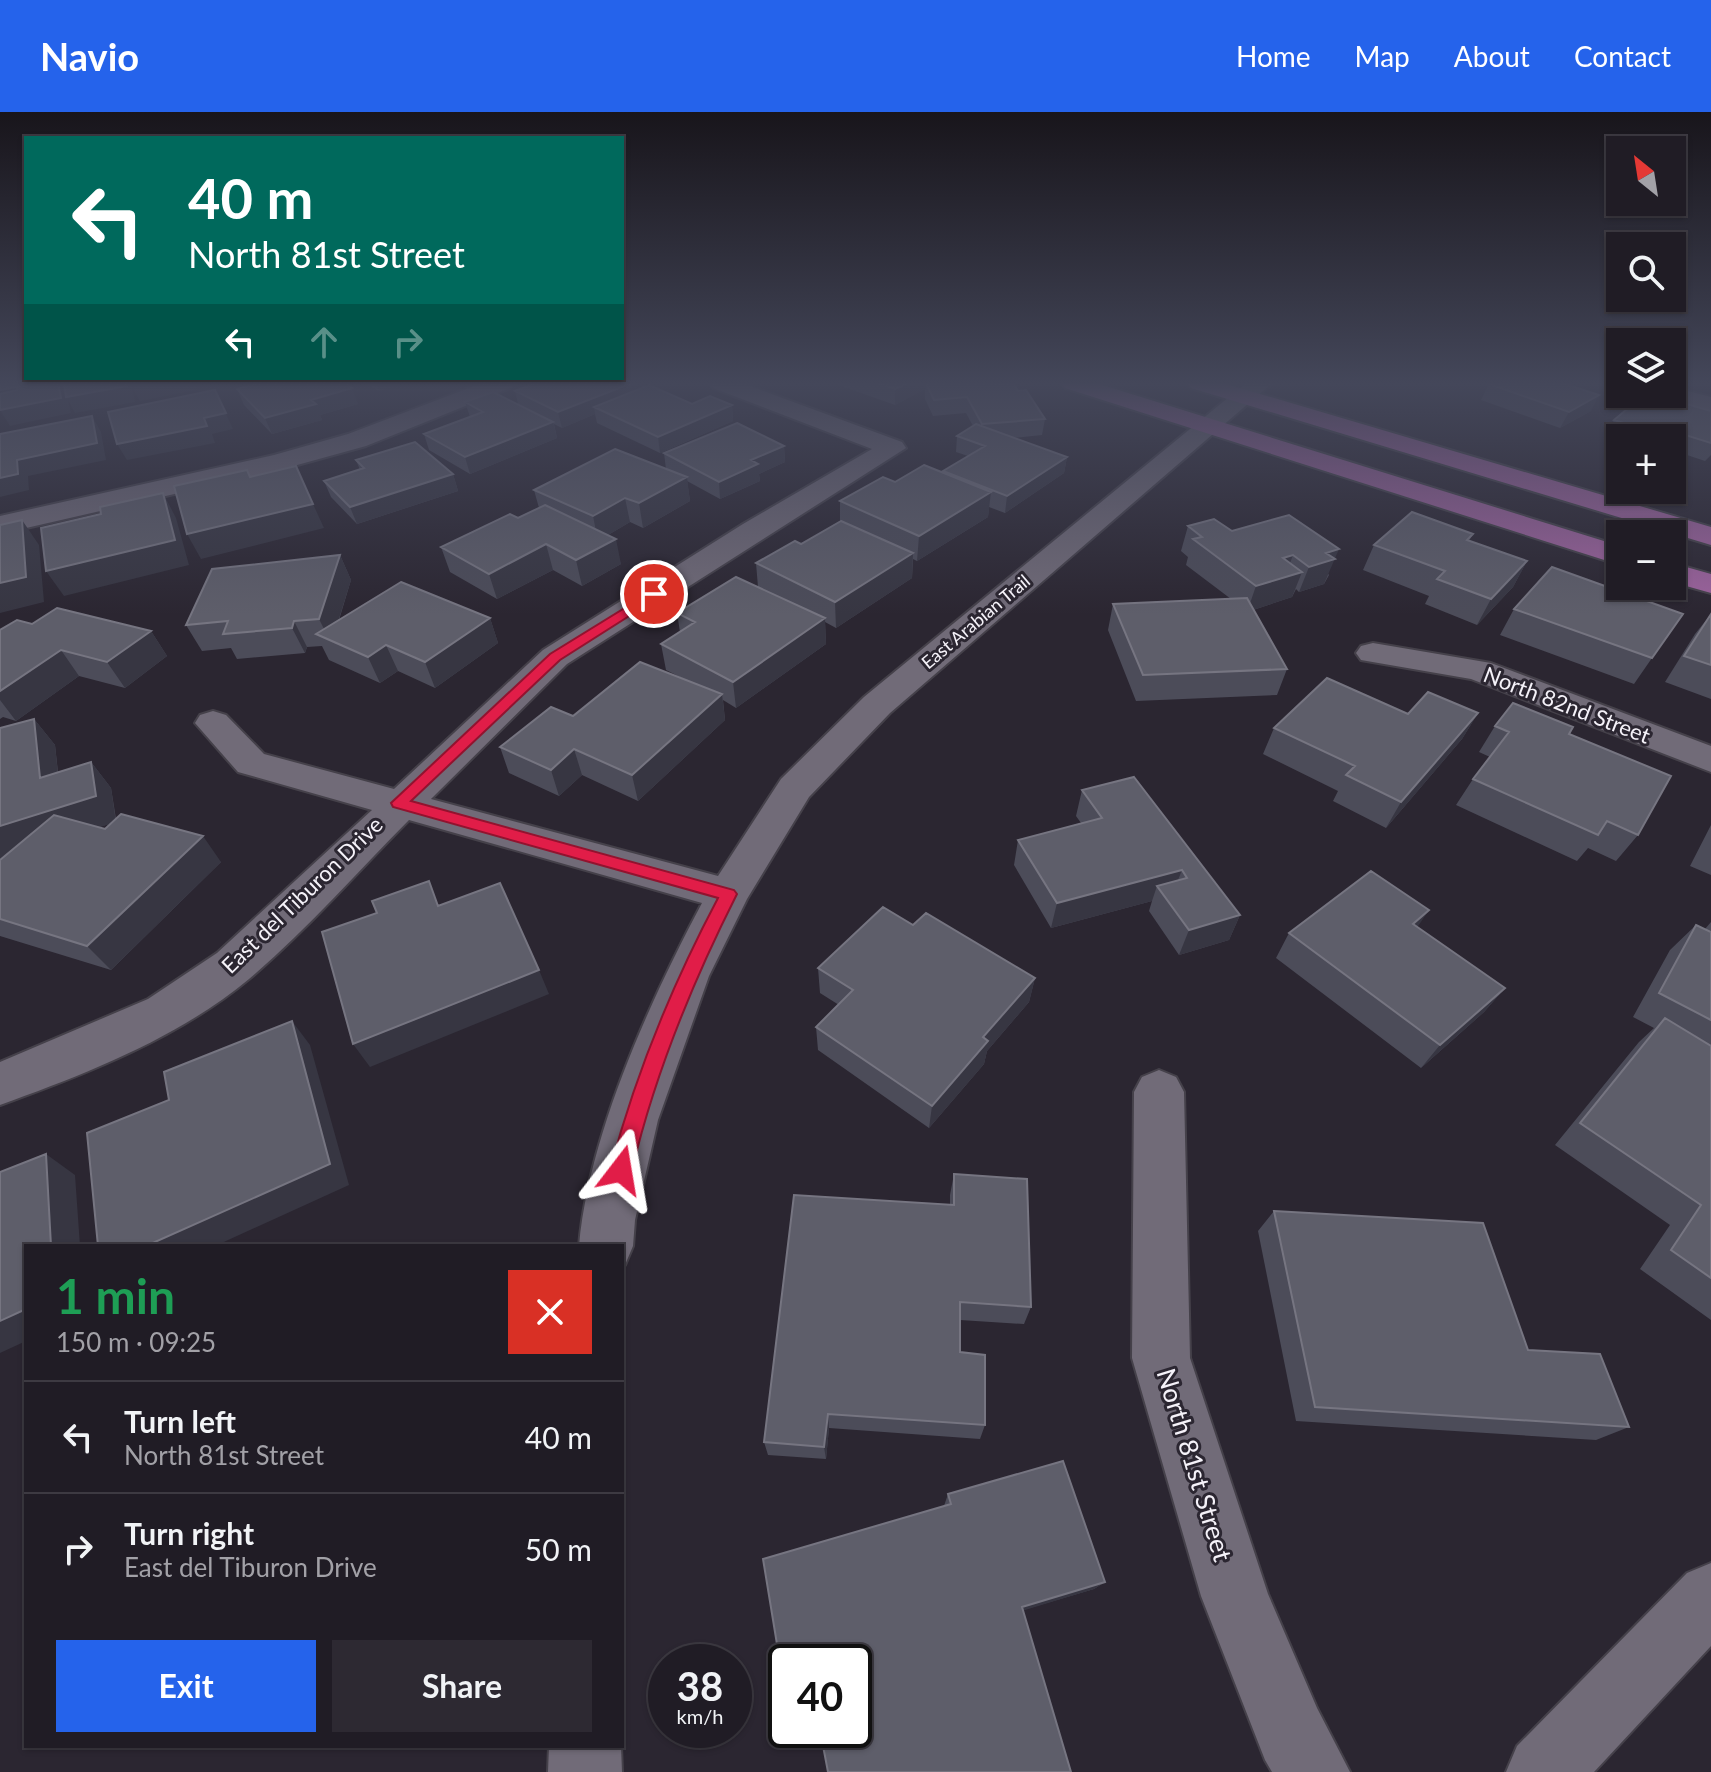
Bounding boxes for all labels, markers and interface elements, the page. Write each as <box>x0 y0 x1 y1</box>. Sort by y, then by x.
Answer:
text: Navio <box>40 33 139 79</box>
text: Home <box>1236 39 1311 73</box>
text: Map <box>1355 39 1410 73</box>
text: About <box>1454 39 1530 73</box>
text: Contact <box>1574 39 1671 73</box>
north arrow <box>1606 136 1686 216</box>
map controls <box>1606 136 1686 600</box>
text: 40 m <box>188 164 313 231</box>
icon: left <box>56 168 160 272</box>
text: North 81st Street <box>188 232 465 276</box>
button: search <box>1606 232 1686 312</box>
icon: left <box>218 320 262 364</box>
icon: ahead <box>302 320 346 364</box>
icon: right <box>386 320 430 364</box>
button: layers <box>1606 328 1686 408</box>
button: + <box>1606 424 1686 504</box>
button: − <box>1606 520 1686 600</box>
pin <box>620 560 688 628</box>
street label: East Arabian Trail <box>917 569 1034 673</box>
icon: arrive <box>632 572 676 616</box>
street label: North 82nd Street <box>1480 660 1654 749</box>
street label: East del Tiburon Drive <box>215 811 388 979</box>
position arrow <box>579 1128 663 1212</box>
text: 1 min <box>56 1267 175 1324</box>
button: close <box>508 1270 592 1354</box>
text: 150 m · 09:25 <box>56 1326 216 1358</box>
street label: North 81st Street <box>1150 1364 1240 1566</box>
text: Turn left <box>124 1403 236 1439</box>
icon: left <box>56 1415 100 1459</box>
text: 40 m <box>525 1419 592 1455</box>
text: North 81st Street <box>124 1439 324 1471</box>
text: Turn right <box>124 1515 254 1551</box>
icon: right <box>56 1527 100 1571</box>
text: 50 m <box>525 1531 592 1567</box>
text: East del Tiburon Drive <box>124 1551 377 1583</box>
button: Exit <box>56 1640 316 1732</box>
button: Share <box>332 1640 592 1732</box>
speed limit sign: 40 <box>768 1644 872 1748</box>
text: 38 <box>677 1662 723 1710</box>
text: km/h <box>677 1704 723 1728</box>

